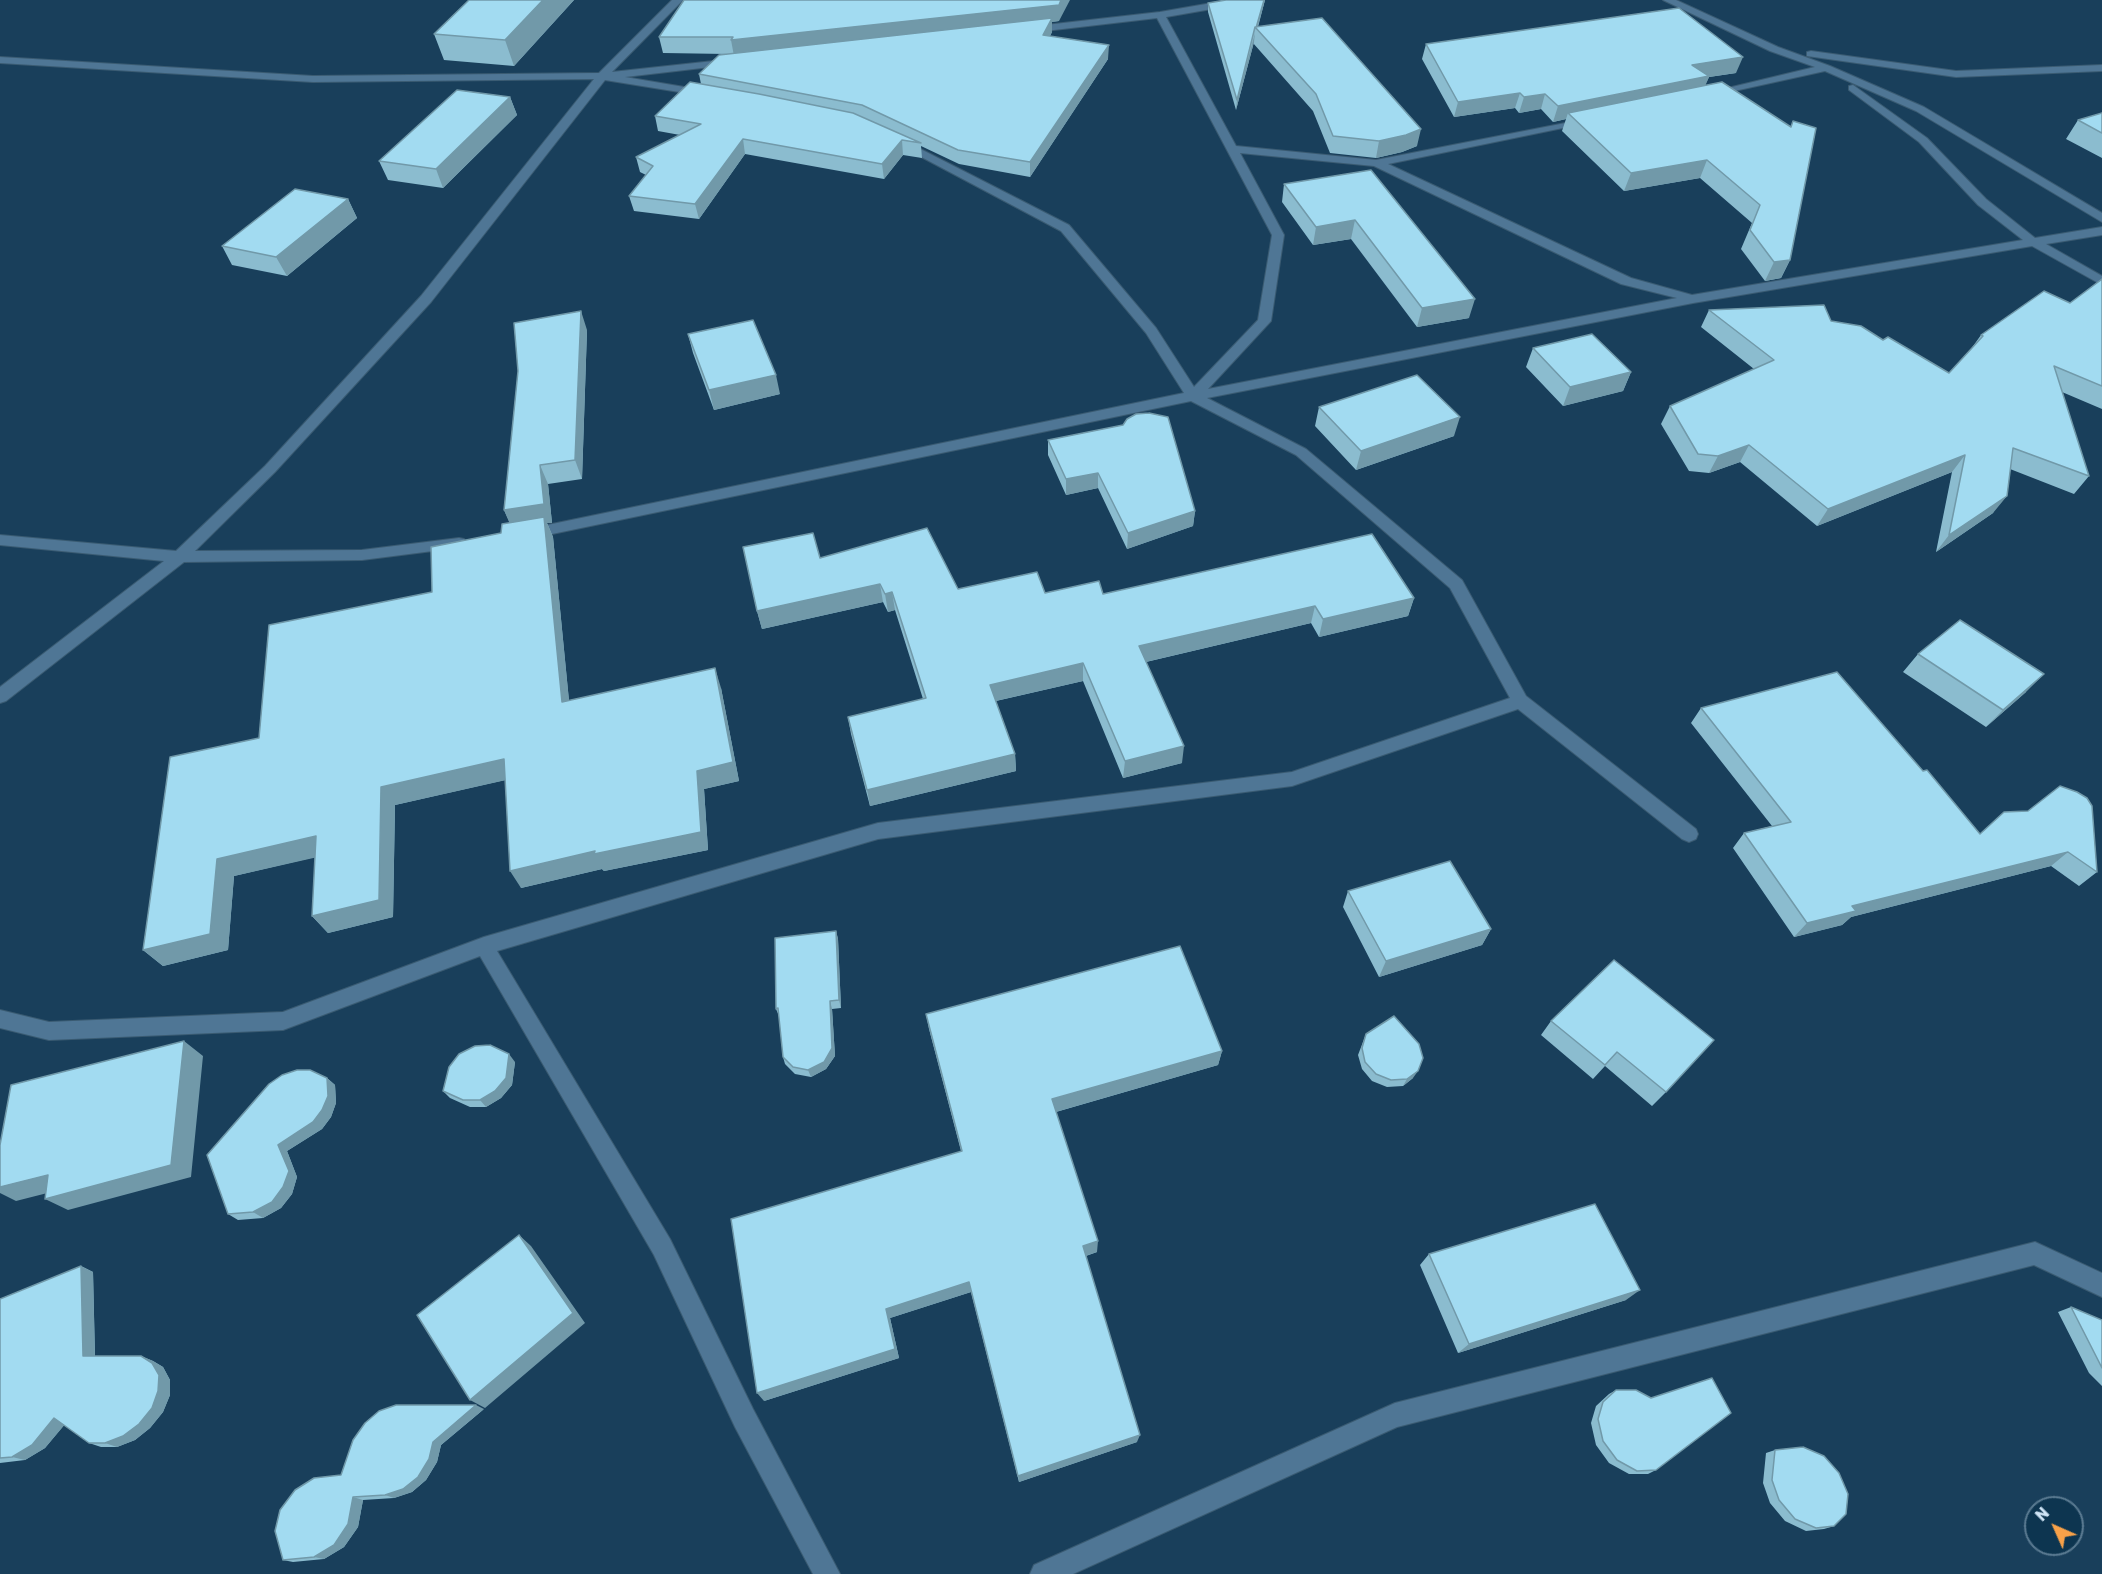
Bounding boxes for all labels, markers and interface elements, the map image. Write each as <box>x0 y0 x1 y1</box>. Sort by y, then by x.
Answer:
north arrow <box>2024 1496 2084 1556</box>
text: N <box>2032 1504 2053 1525</box>

